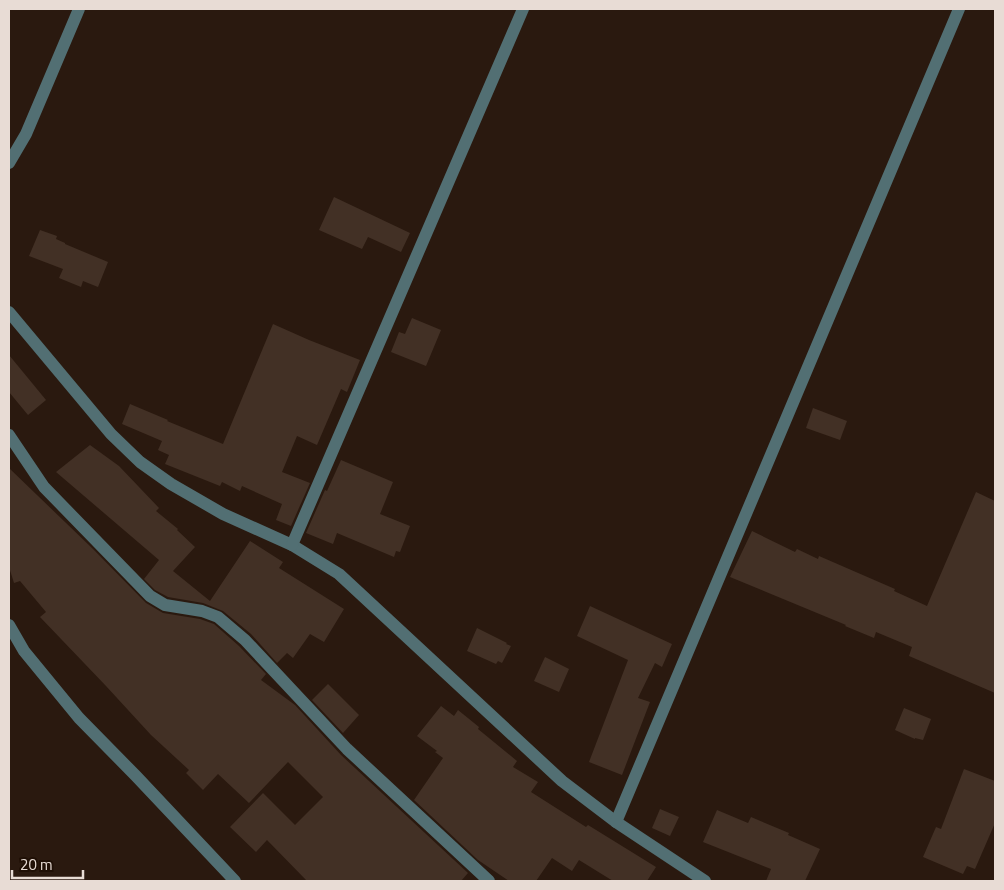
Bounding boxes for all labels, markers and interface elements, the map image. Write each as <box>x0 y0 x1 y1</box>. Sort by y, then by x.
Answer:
scale bar <box>12 848 84 880</box>
text: 20 m <box>20 853 53 876</box>

